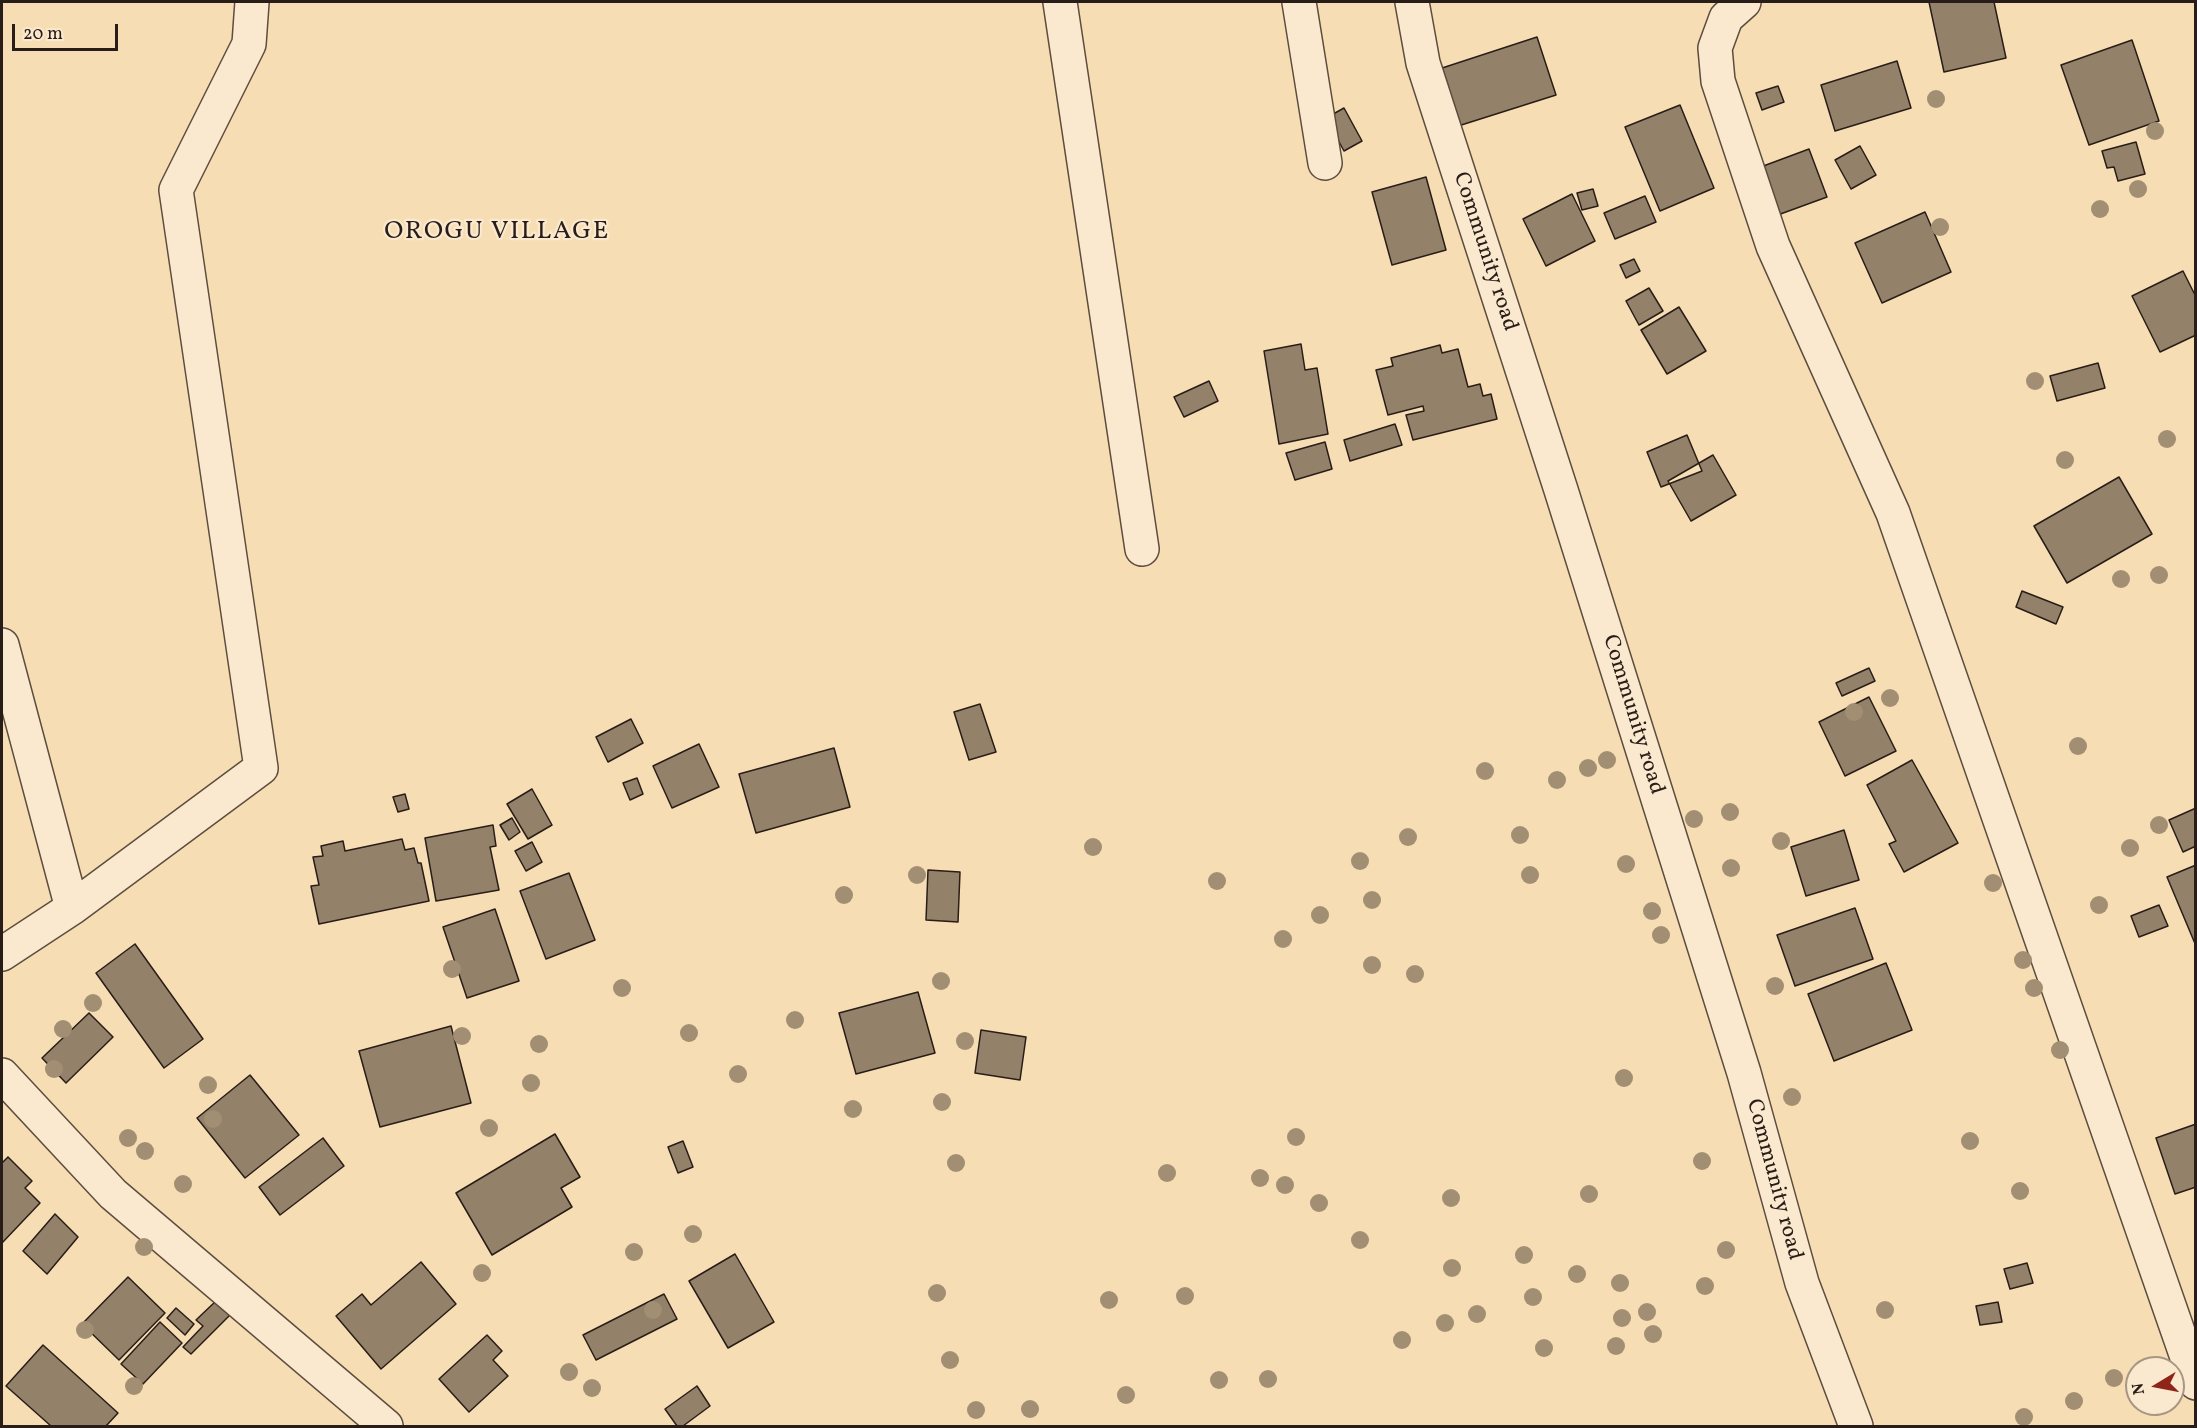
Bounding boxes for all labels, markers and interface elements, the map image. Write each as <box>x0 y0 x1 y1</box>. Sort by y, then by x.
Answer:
scale bar <box>15 12 122 50</box>
text: 20 m <box>23 22 63 47</box>
street label: Community road <box>1446 169 1522 335</box>
district label: OROGU VILLAGE <box>384 217 610 249</box>
street label: Community road <box>1595 632 1669 798</box>
street label: Community road <box>1739 1097 1807 1263</box>
north arrow <box>2125 1356 2185 1416</box>
text: N <box>2127 1381 2151 1396</box>

